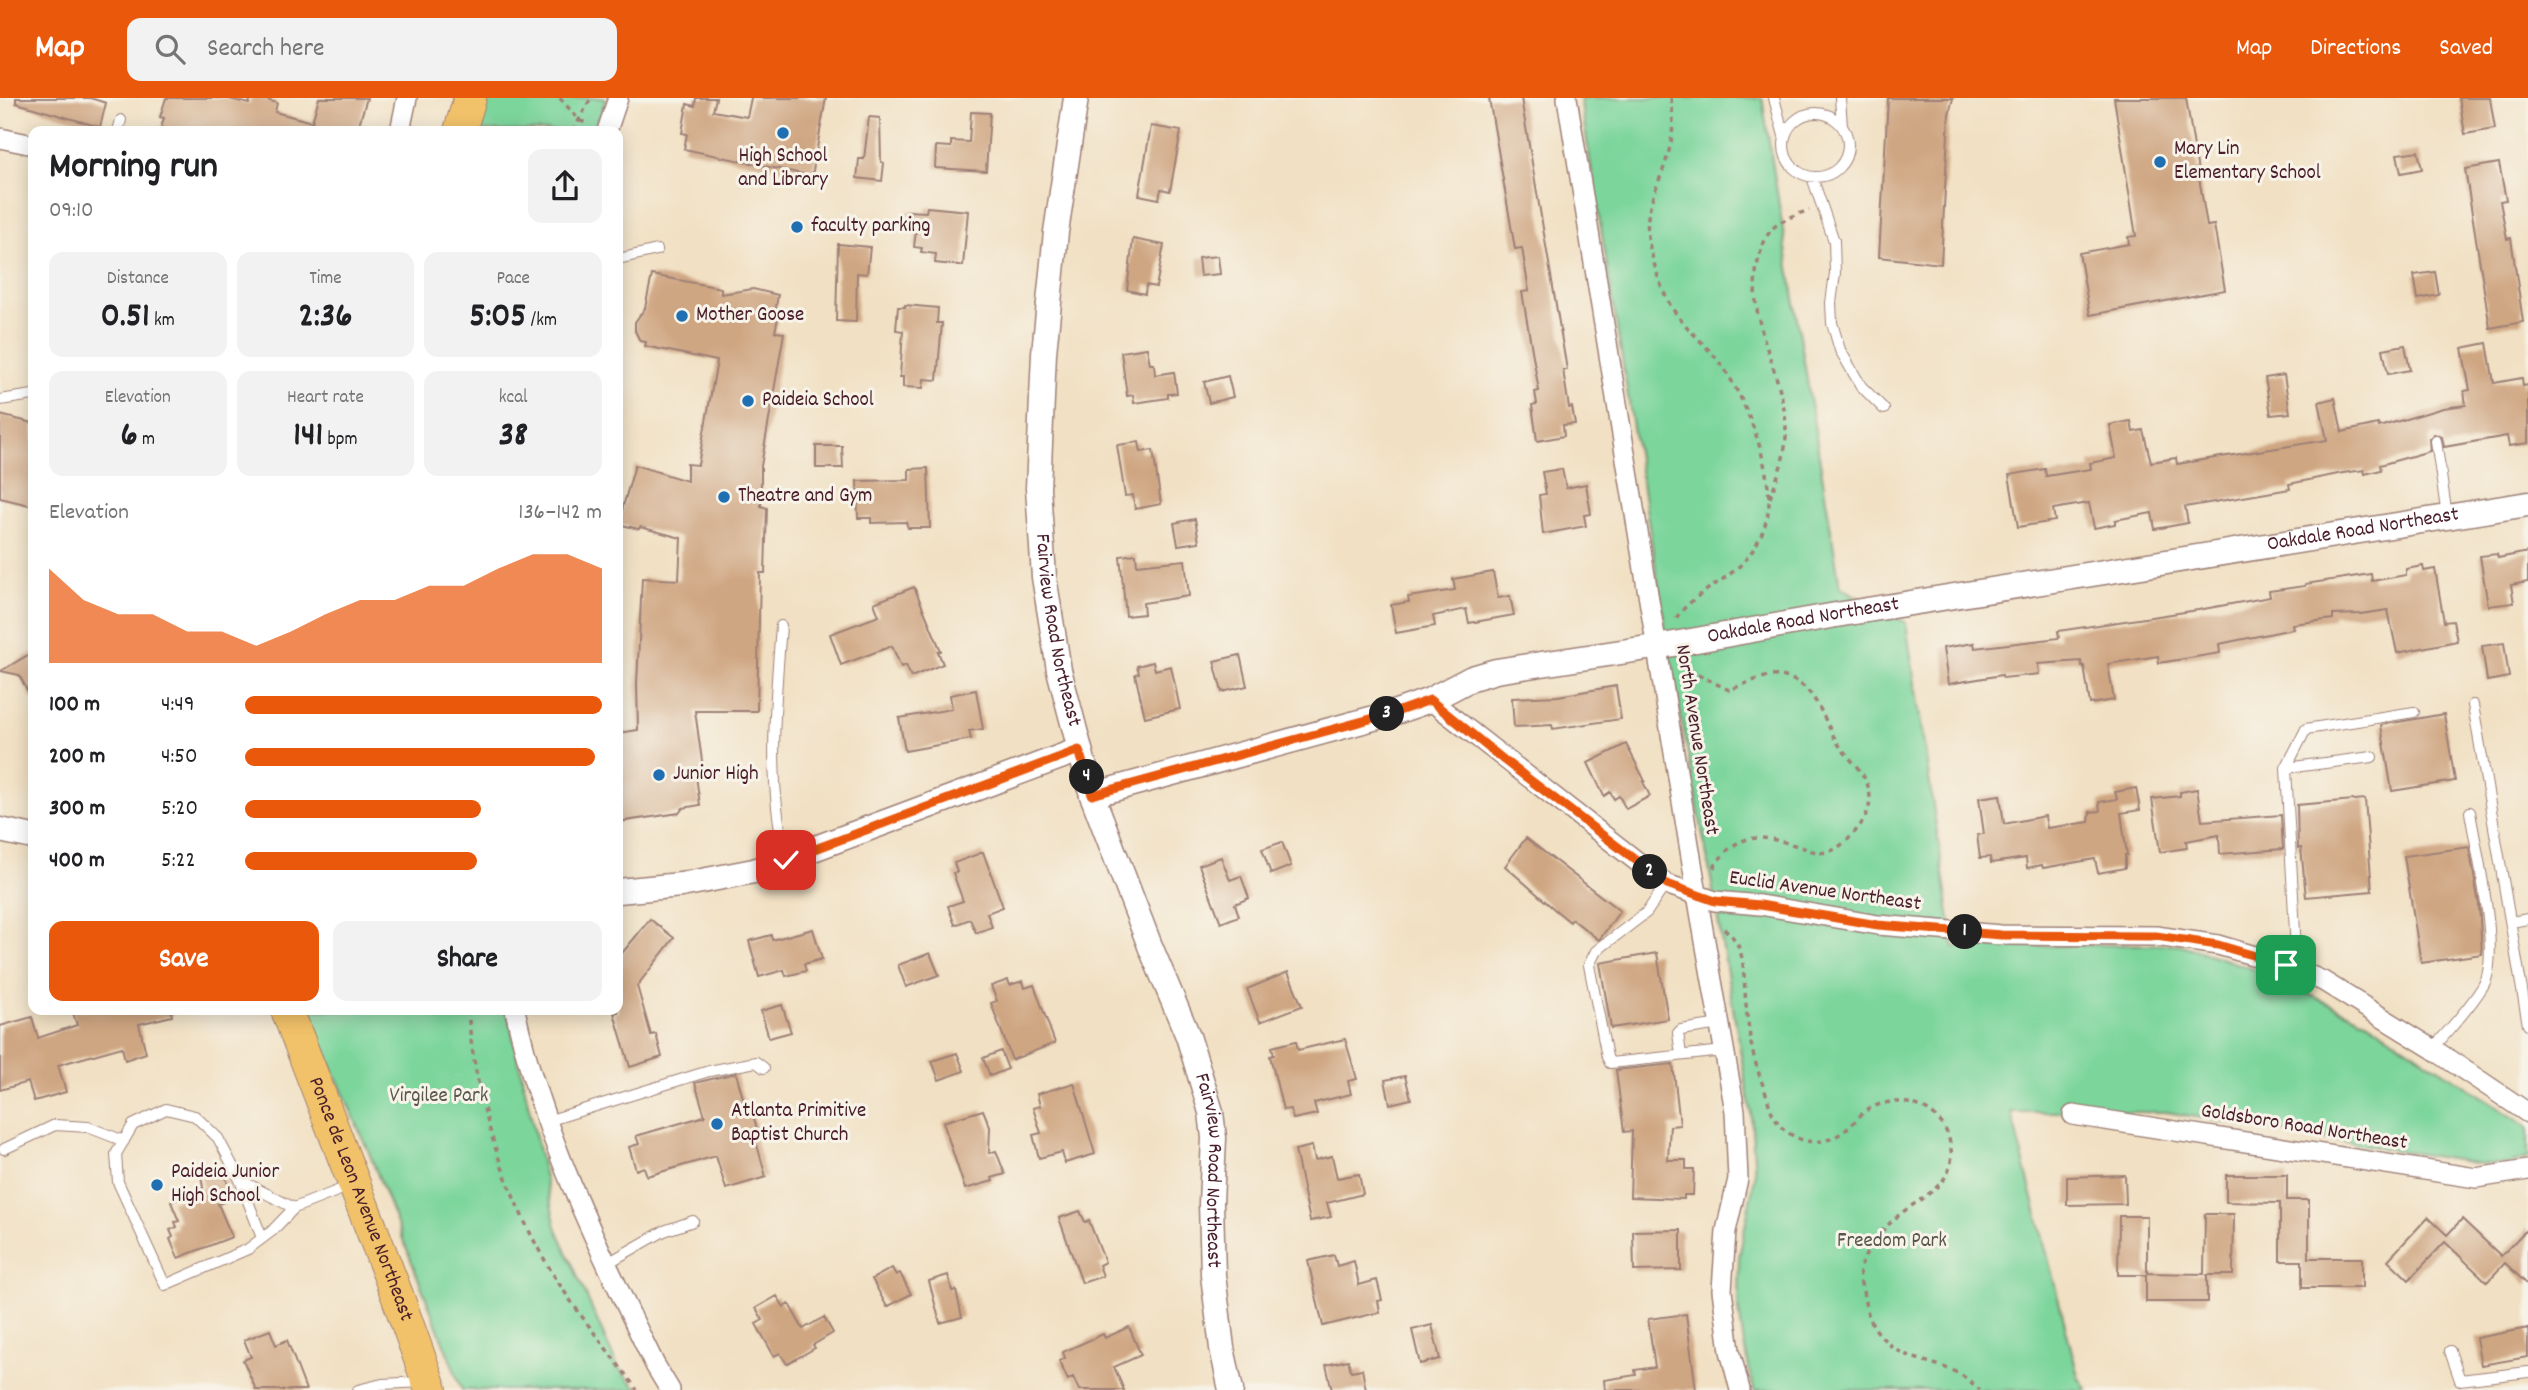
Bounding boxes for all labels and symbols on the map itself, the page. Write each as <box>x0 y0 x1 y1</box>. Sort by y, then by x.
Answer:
marker: High School and Library <box>775 125 791 141</box>
place label: Mary Lin Elementary School <box>2174 135 2321 189</box>
place label: High School and Library <box>738 142 828 196</box>
marker: Mary Lin Elementary School <box>2152 154 2168 170</box>
place label: faculty parking <box>811 212 930 242</box>
marker: faculty parking <box>789 219 805 235</box>
place label: Mother Goose <box>696 301 804 331</box>
marker: Mother Goose <box>674 308 690 324</box>
place label: Paideia School <box>762 386 874 416</box>
marker: Paideia School <box>740 393 756 409</box>
place label: Theatre and Gym <box>738 482 872 512</box>
marker: Theatre and Gym <box>716 489 732 505</box>
street label: Oakdale Road Northeast <box>2265 500 2461 561</box>
street label: Fairview Road Northeast <box>1026 533 1088 730</box>
street label: Oakdale Road Northeast <box>1705 590 1902 653</box>
street label: North Avenue Northeast <box>1666 643 1726 838</box>
pin: 3 <box>1370 696 1404 732</box>
place label: Junior High <box>673 760 759 790</box>
pin: 4 <box>1070 760 1104 794</box>
marker: Junior High <box>651 767 667 783</box>
pin <box>756 830 816 890</box>
pin: 2 <box>1632 854 1668 890</box>
street label: Euclid Avenue Northeast <box>1727 864 1923 920</box>
pin: 1 <box>1948 914 1982 950</box>
pin <box>2256 935 2316 995</box>
street label: Fairview Road Northeast <box>1185 1070 1229 1269</box>
street label: Ponce de Leon Avenue Northeast <box>299 1073 420 1326</box>
park label: Virgilee Park <box>390 1082 488 1112</box>
place label: Atlanta Primitive Baptist Church <box>731 1097 866 1151</box>
street label: Goldsboro Road Northeast <box>2199 1097 2410 1159</box>
marker: Atlanta Primitive Baptist Church <box>709 1116 725 1132</box>
place label: Paideia Junior High School <box>171 1158 279 1212</box>
marker: Paideia Junior High School <box>149 1177 165 1193</box>
park label: Freedom Park <box>1837 1227 1947 1257</box>

